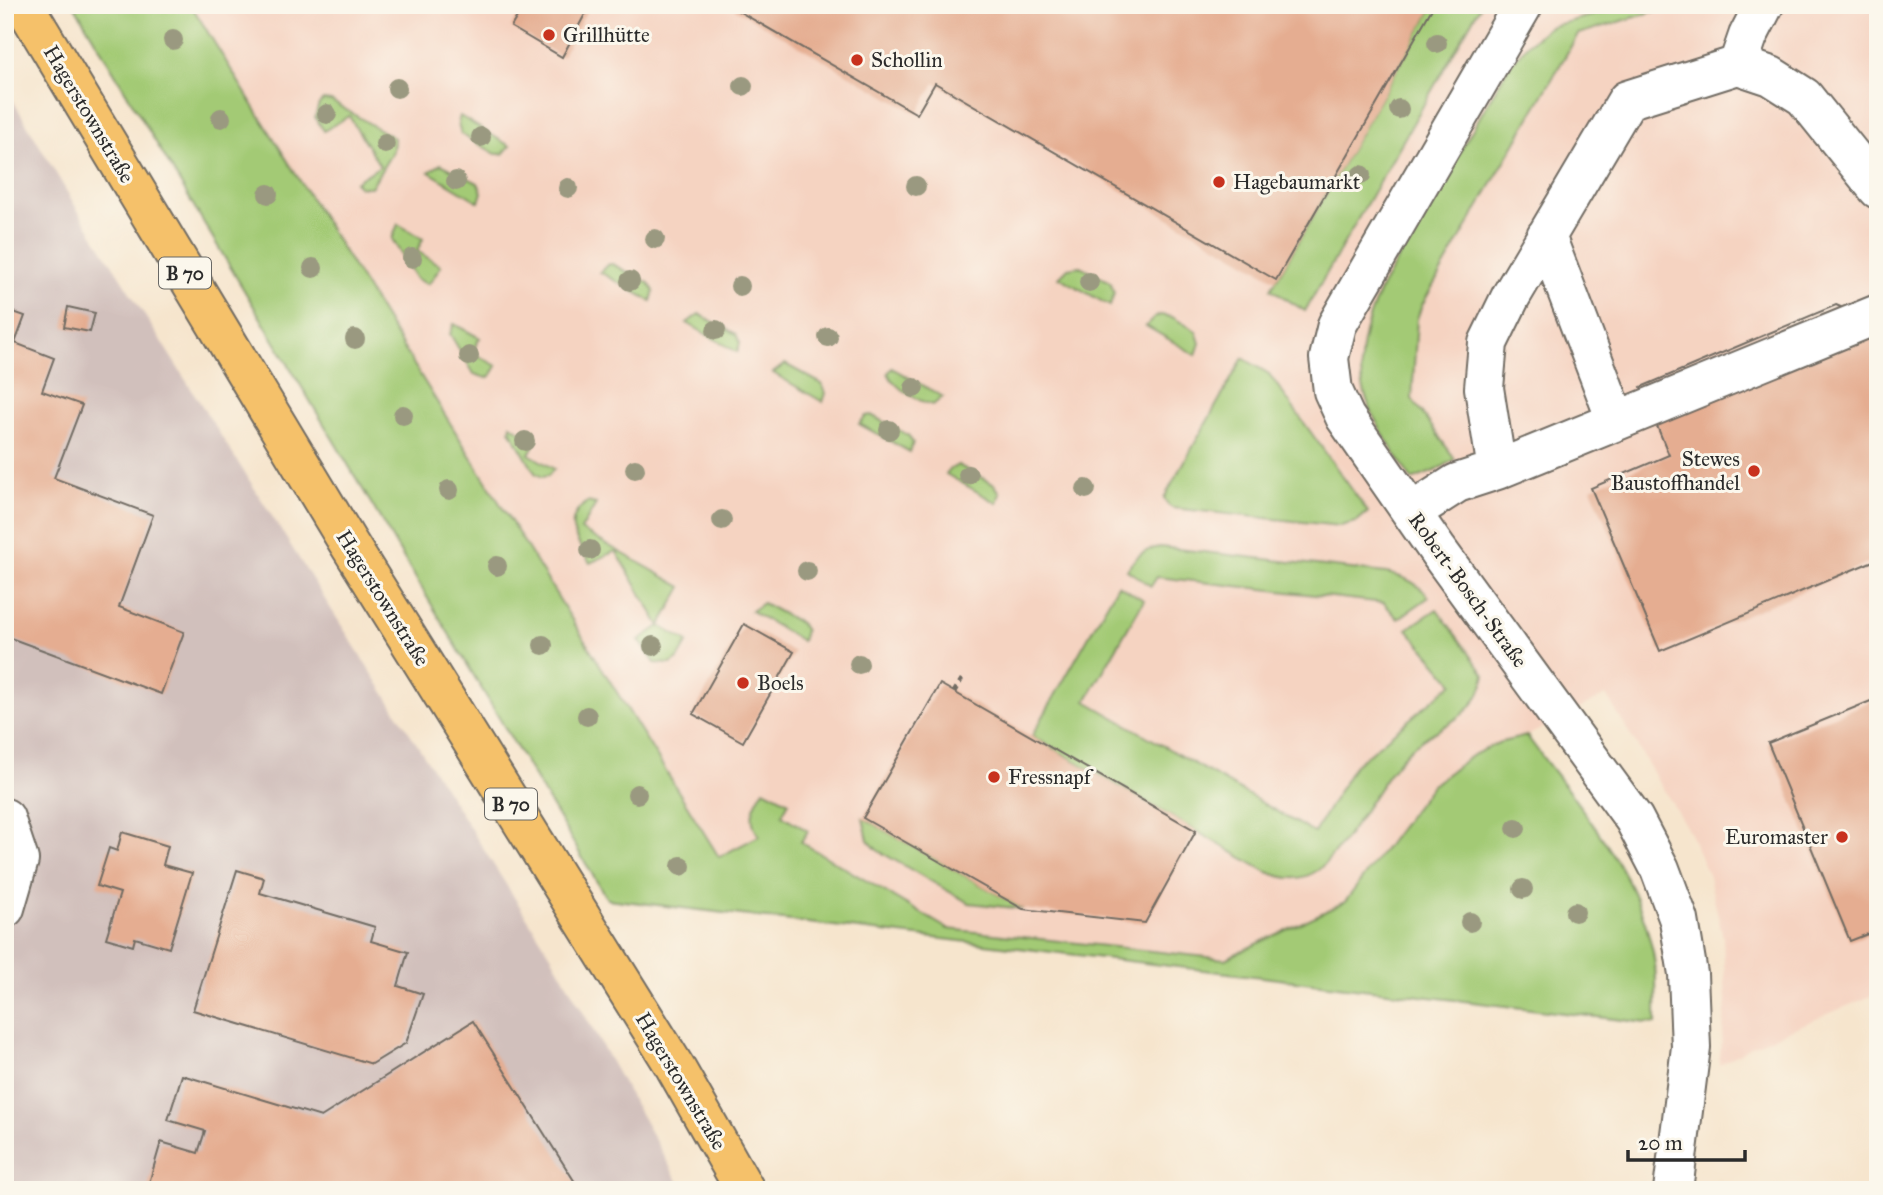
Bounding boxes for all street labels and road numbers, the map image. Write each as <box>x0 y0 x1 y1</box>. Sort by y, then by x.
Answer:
street label: Hagerstownstraße <box>38 41 140 188</box>
road number: B 70 <box>159 258 211 288</box>
street label: Robert-Bosch-Straße <box>1403 507 1533 673</box>
street label: Hagerstownstraße <box>331 525 435 671</box>
road number: B 70 <box>485 789 537 820</box>
street label: Hagerstownstraße <box>630 1008 732 1155</box>

